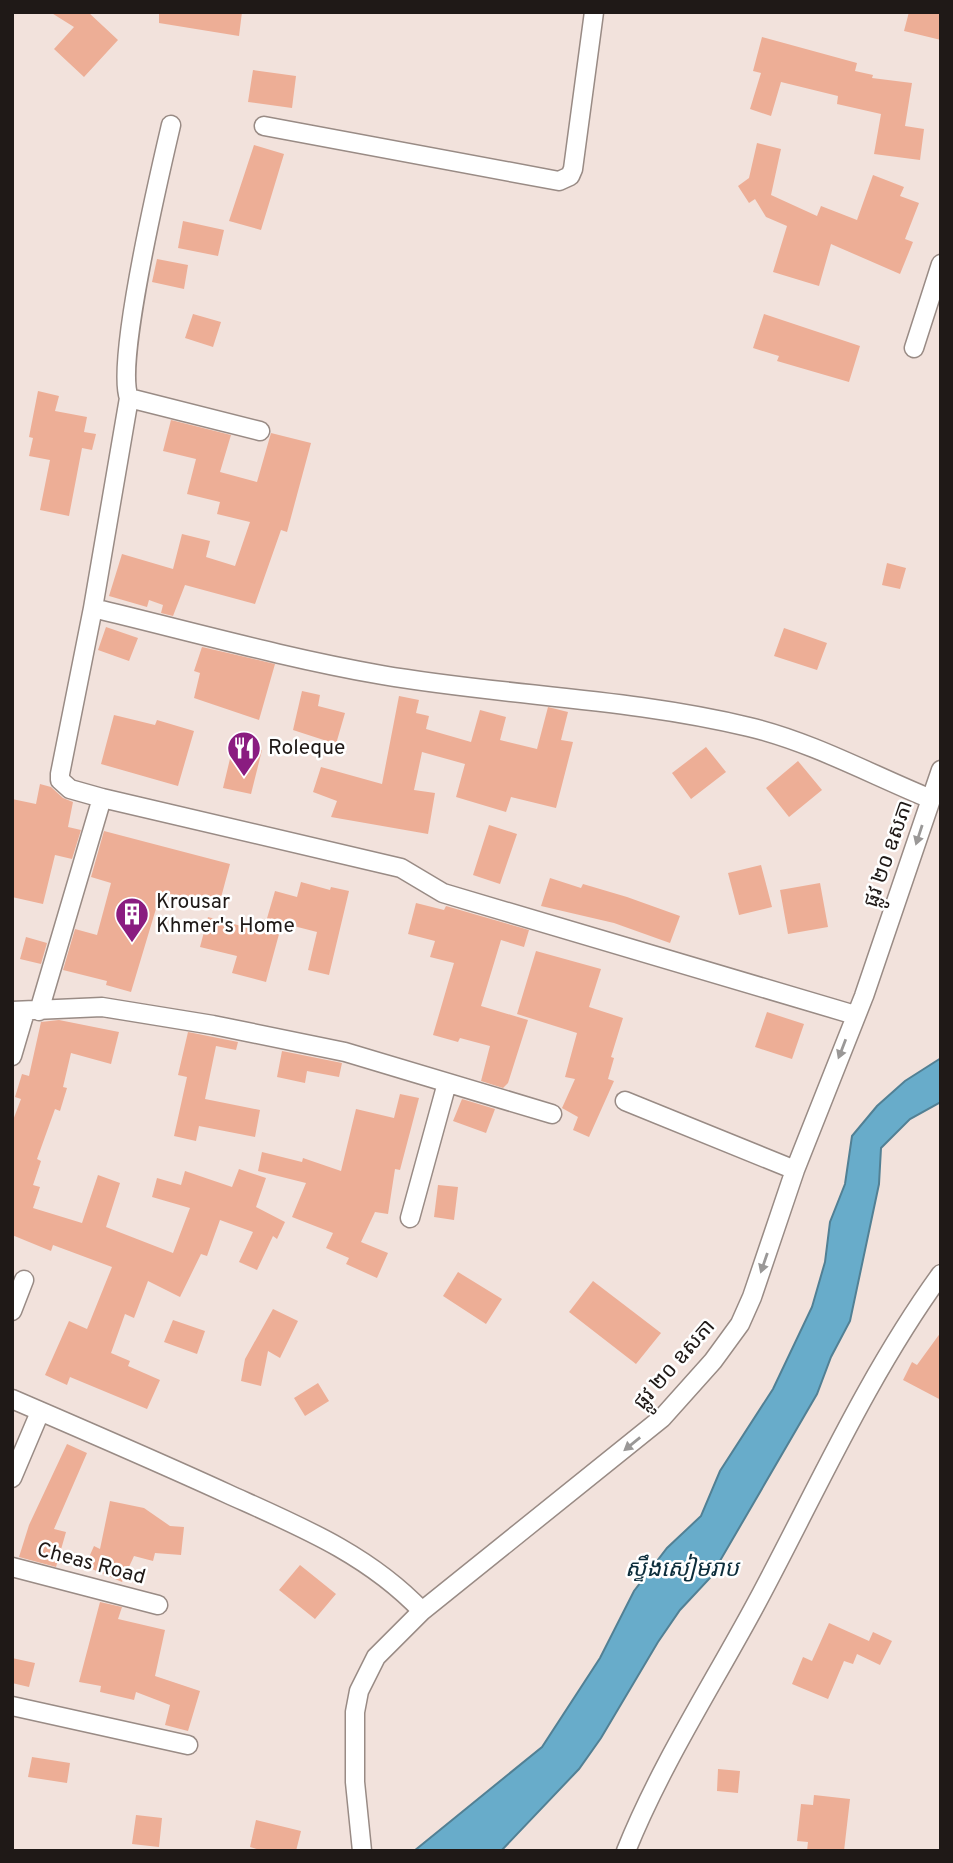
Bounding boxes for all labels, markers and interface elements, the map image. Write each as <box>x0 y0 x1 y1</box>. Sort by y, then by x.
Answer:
restaurant icon: Roleque <box>225 729 263 778</box>
place label: Roleque <box>268 735 345 762</box>
street label: ផ្លូវ ២០ ឧសភា <box>858 797 924 912</box>
one-way arrow <box>914 825 924 846</box>
place label: Krousar Khmer's Home <box>156 889 295 940</box>
building icon: Krousar Khmer's Home <box>113 895 151 944</box>
one-way arrow <box>837 1039 848 1060</box>
one-way arrow <box>758 1252 769 1273</box>
street label: ផ្លូវ ២០ ឧសភា <box>628 1314 725 1419</box>
one-way arrow <box>624 1436 642 1451</box>
street label: Cheas Road <box>34 1537 148 1591</box>
water label: ស្ទឹងសៀមរាប <box>625 1553 741 1585</box>

